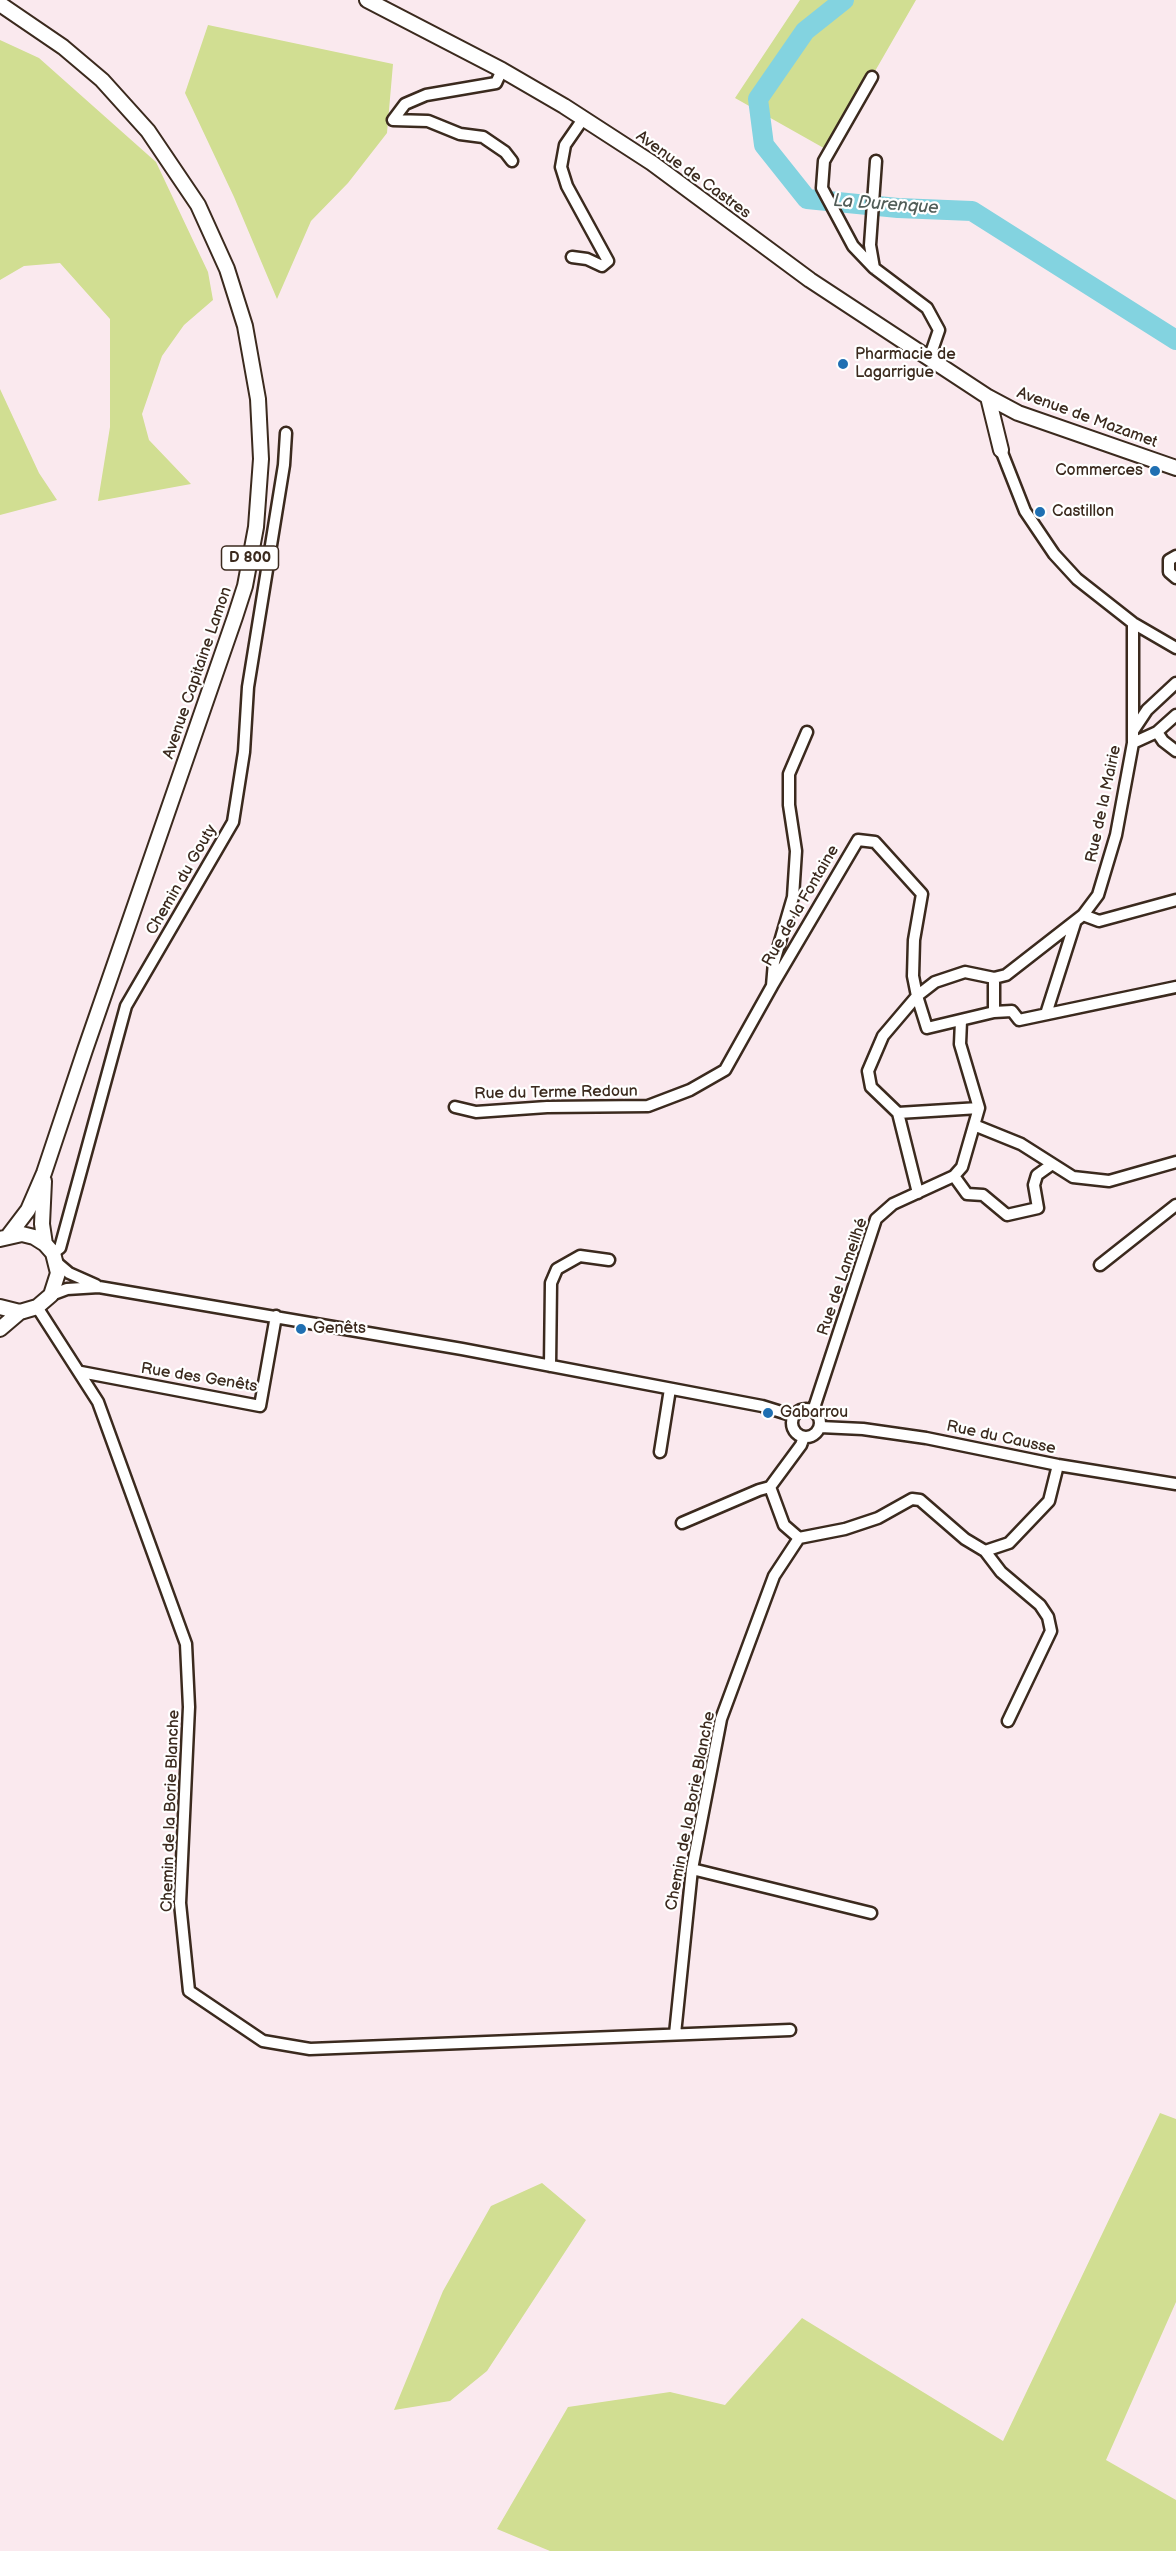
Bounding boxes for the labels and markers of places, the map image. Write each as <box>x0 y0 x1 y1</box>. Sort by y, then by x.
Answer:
place label: Pharmacie de Lagarrigue <box>855 345 956 383</box>
marker: Pharmacie de Lagarrigue <box>836 357 850 371</box>
place label: Commerces <box>1055 461 1143 481</box>
marker: Commerces <box>1148 464 1162 478</box>
place label: Castillon <box>1052 502 1114 522</box>
marker: Castillon <box>1033 505 1047 519</box>
place label: Genêts <box>313 1319 366 1339</box>
marker: Genêts <box>294 1322 308 1336</box>
place label: Gabarrou <box>780 1403 848 1423</box>
marker: Gabarrou <box>761 1406 775 1420</box>

